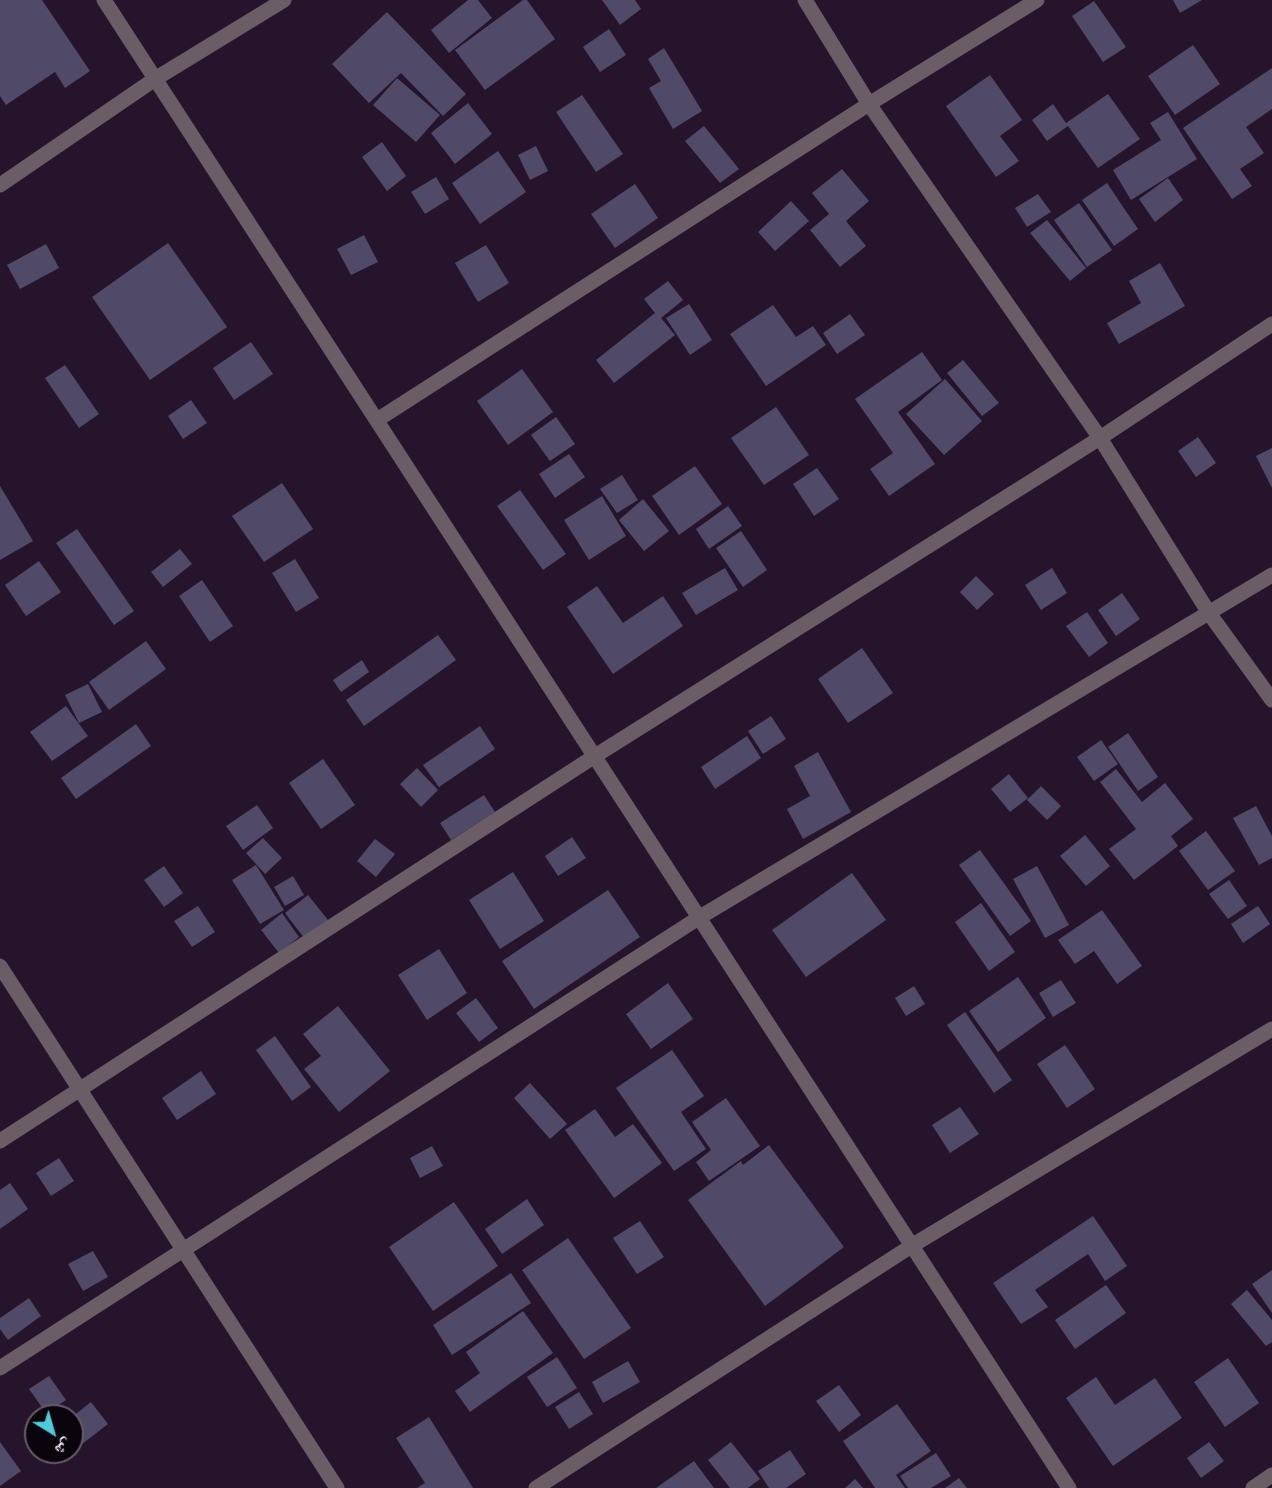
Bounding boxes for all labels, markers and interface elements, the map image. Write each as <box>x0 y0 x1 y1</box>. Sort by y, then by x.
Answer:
north arrow <box>24 1404 84 1464</box>
text: ش <box>52 1435 75 1458</box>

